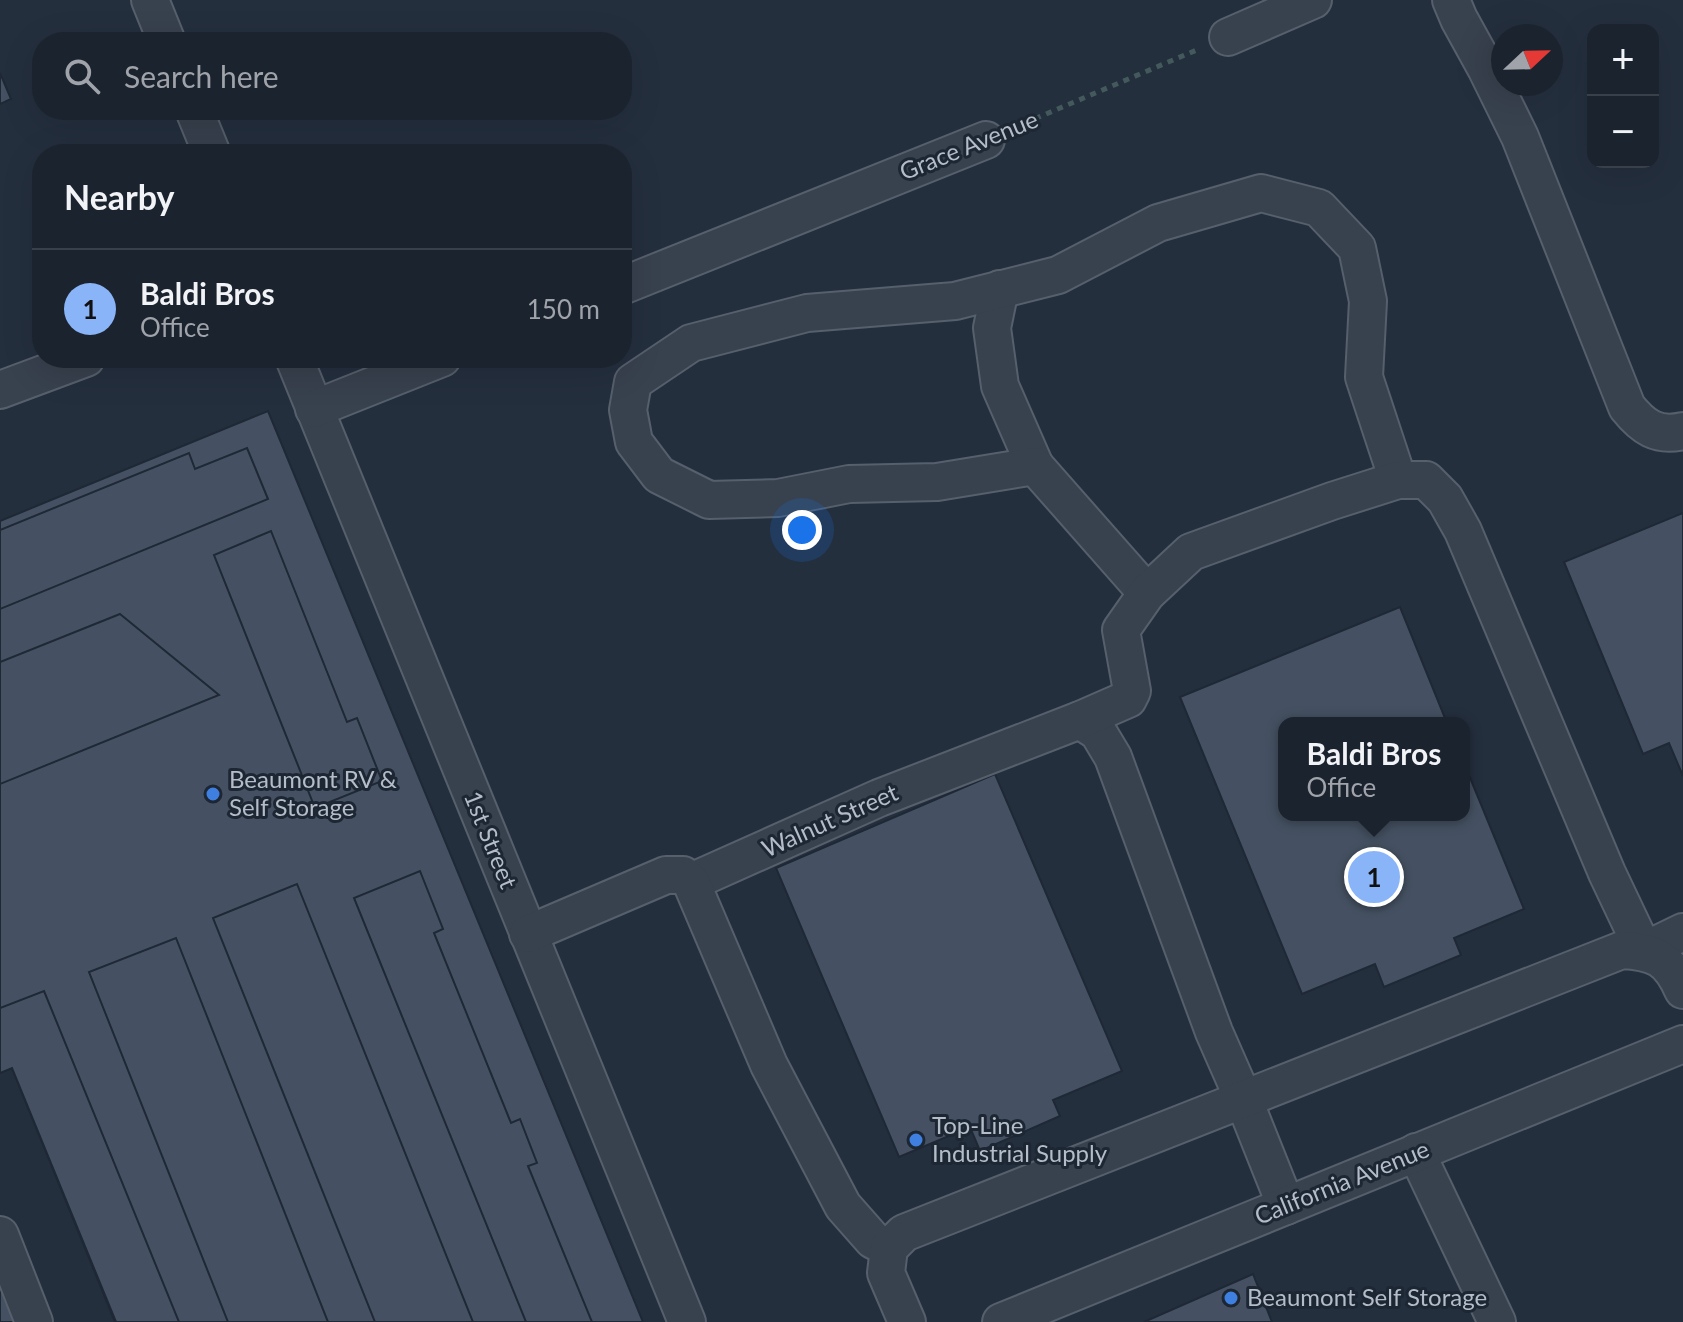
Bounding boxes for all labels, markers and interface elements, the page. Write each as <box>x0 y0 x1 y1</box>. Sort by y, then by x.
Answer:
north arrow <box>1491 24 1563 96</box>
map controls <box>1587 24 1659 168</box>
button: + <box>1587 24 1659 96</box>
search box <box>32 32 632 120</box>
icon: search <box>60 54 104 98</box>
text: Search here <box>124 58 279 94</box>
button: − <box>1587 96 1659 168</box>
street label: Grace Avenue <box>895 104 1042 185</box>
text: Nearby <box>64 176 175 217</box>
text: Baldi Bros <box>140 275 275 311</box>
text: 1 <box>82 293 98 325</box>
text: 150 m <box>527 293 600 325</box>
text: Office <box>140 311 210 343</box>
your location <box>782 510 822 550</box>
popup <box>1278 717 1470 821</box>
text: Baldi Bros <box>1307 735 1441 771</box>
place label: Beaumont RV & Self Storage <box>229 764 397 821</box>
text: Office <box>1307 771 1376 803</box>
street label: Walnut Street <box>757 777 902 863</box>
marker: Beaumont RV & Self Storage <box>204 785 222 803</box>
street label: 1st Street <box>459 787 524 893</box>
pin: 1 <box>1348 847 1400 907</box>
place label: Top-Line Industrial Supply <box>932 1110 1108 1167</box>
marker: Top-Line Industrial Supply <box>907 1131 925 1149</box>
street label: California Avenue <box>1250 1133 1433 1230</box>
place label: Beaumont Self Storage <box>1247 1282 1487 1311</box>
marker: Beaumont Self Storage <box>1222 1289 1240 1307</box>

